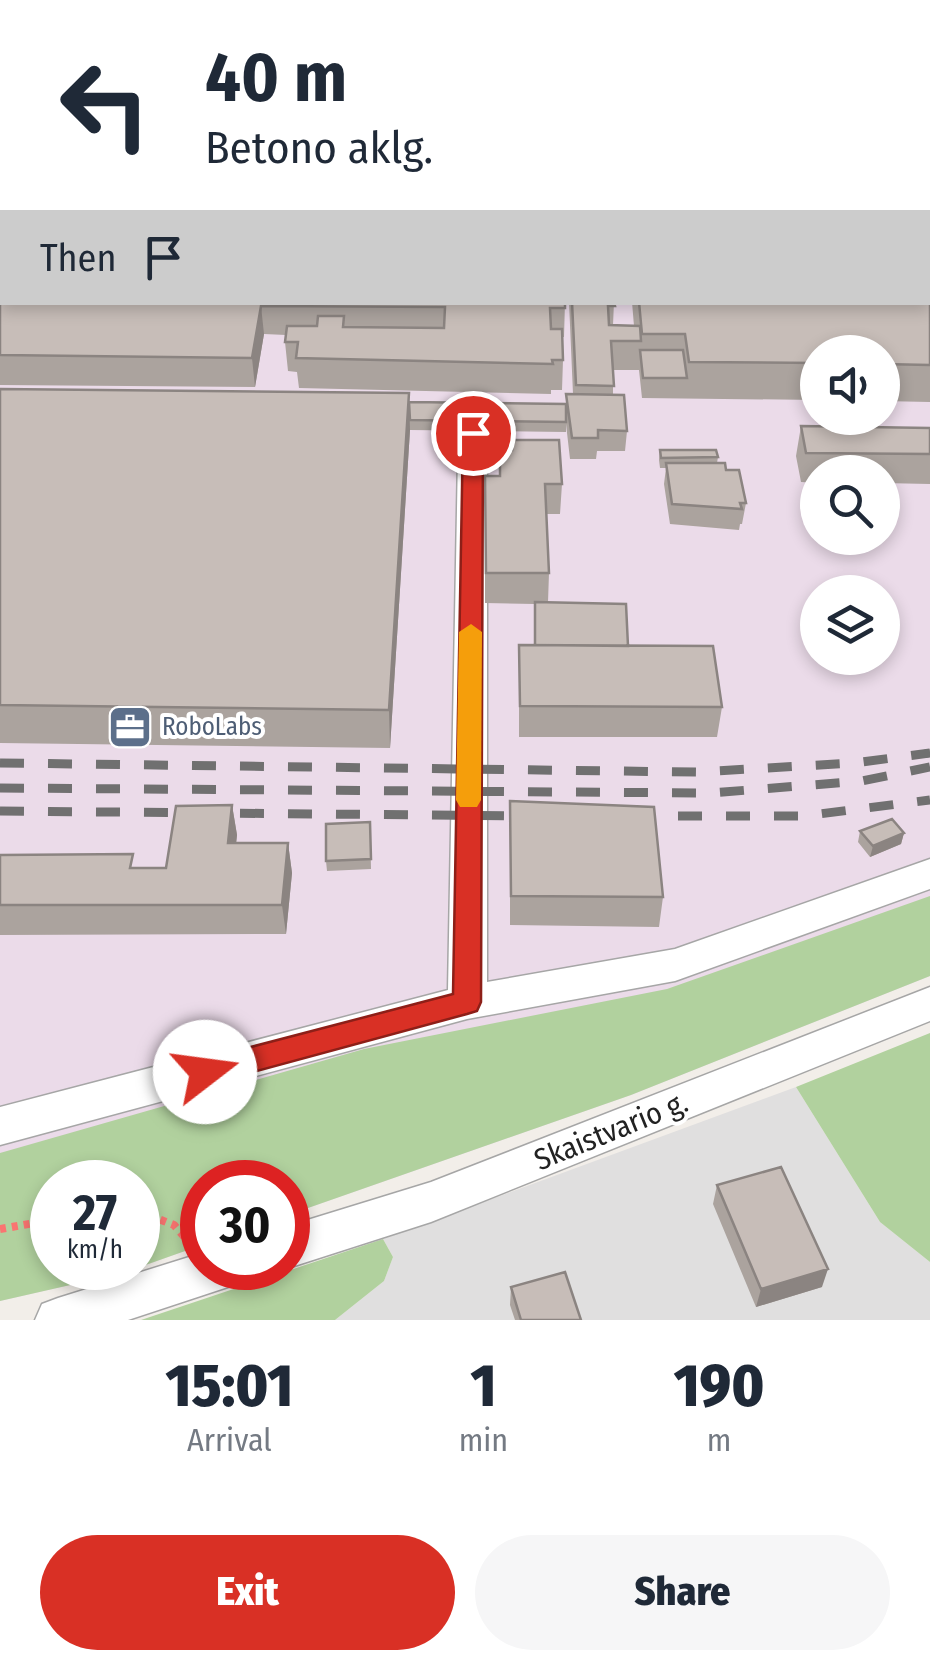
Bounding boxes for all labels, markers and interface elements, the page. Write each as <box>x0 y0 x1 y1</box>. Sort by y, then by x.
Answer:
text: 40 m <box>205 36 347 120</box>
icon: left <box>40 40 170 170</box>
text: Betono aklg. <box>205 121 433 175</box>
icon: arrive <box>136 230 191 285</box>
text: Then <box>40 235 116 281</box>
map controls <box>800 335 900 675</box>
button: sound <box>800 335 900 435</box>
pin <box>431 391 516 476</box>
icon: arrive <box>446 406 501 461</box>
button: search <box>800 455 900 555</box>
button: layers <box>800 575 900 675</box>
office icon: RoboLabs <box>107 704 153 750</box>
place label: RoboLabs <box>162 712 262 742</box>
position arrow <box>153 1020 257 1124</box>
street label: Skaistvario g. <box>529 1084 693 1178</box>
speed limit sign: 30 <box>180 1160 310 1290</box>
text: 27 <box>73 1183 117 1243</box>
text: km/h <box>67 1235 123 1265</box>
text: 15:01 <box>165 1350 293 1422</box>
text: 1 <box>470 1350 496 1422</box>
text: 190 <box>674 1350 765 1422</box>
text: Arrival <box>187 1421 272 1459</box>
text: min <box>459 1421 508 1459</box>
text: m <box>707 1421 731 1459</box>
button: Exit <box>40 1535 455 1650</box>
button: Share <box>475 1535 890 1650</box>

